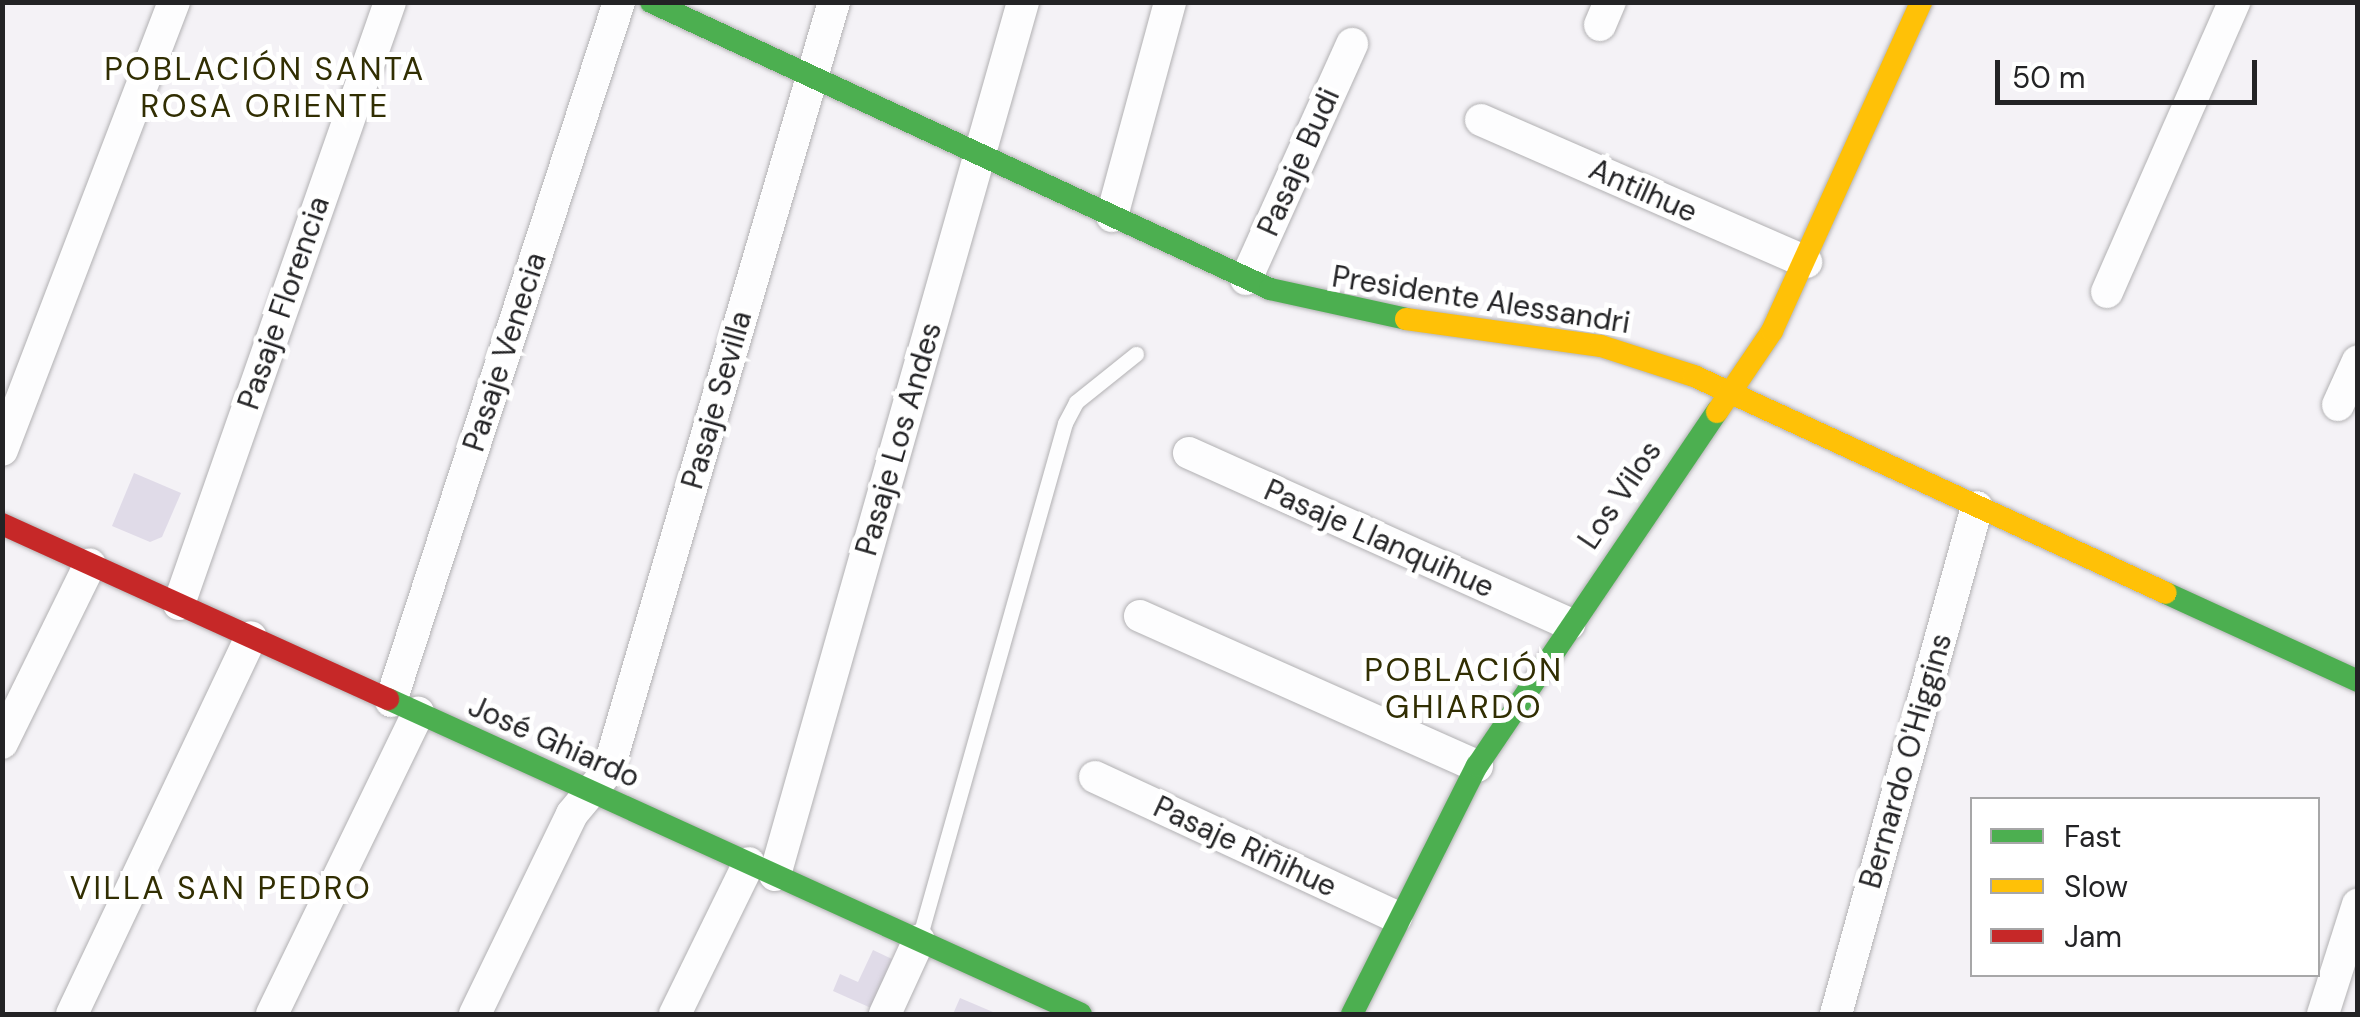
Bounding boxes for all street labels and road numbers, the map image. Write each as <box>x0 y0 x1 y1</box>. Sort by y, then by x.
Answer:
street label: Pasaje Budi <box>1250 83 1348 241</box>
street label: Antilhue <box>1583 151 1703 231</box>
street label: Pasaje Florencia <box>231 192 337 414</box>
street label: Pasaje Venecia <box>456 248 554 456</box>
street label: Presidente Alessandri <box>1329 259 1633 341</box>
street label: Pasaje Sevilla <box>674 307 760 493</box>
street label: Pasaje Los Andes <box>849 318 949 560</box>
street label: Los Vilos <box>1571 434 1669 556</box>
street label: Pasaje Llanquihue <box>1259 472 1499 606</box>
street label: Bernardo O'Higgins <box>1852 629 1960 893</box>
street label: José Ghiardo <box>463 688 645 796</box>
street label: Pasaje Riñihue <box>1148 789 1342 905</box>

